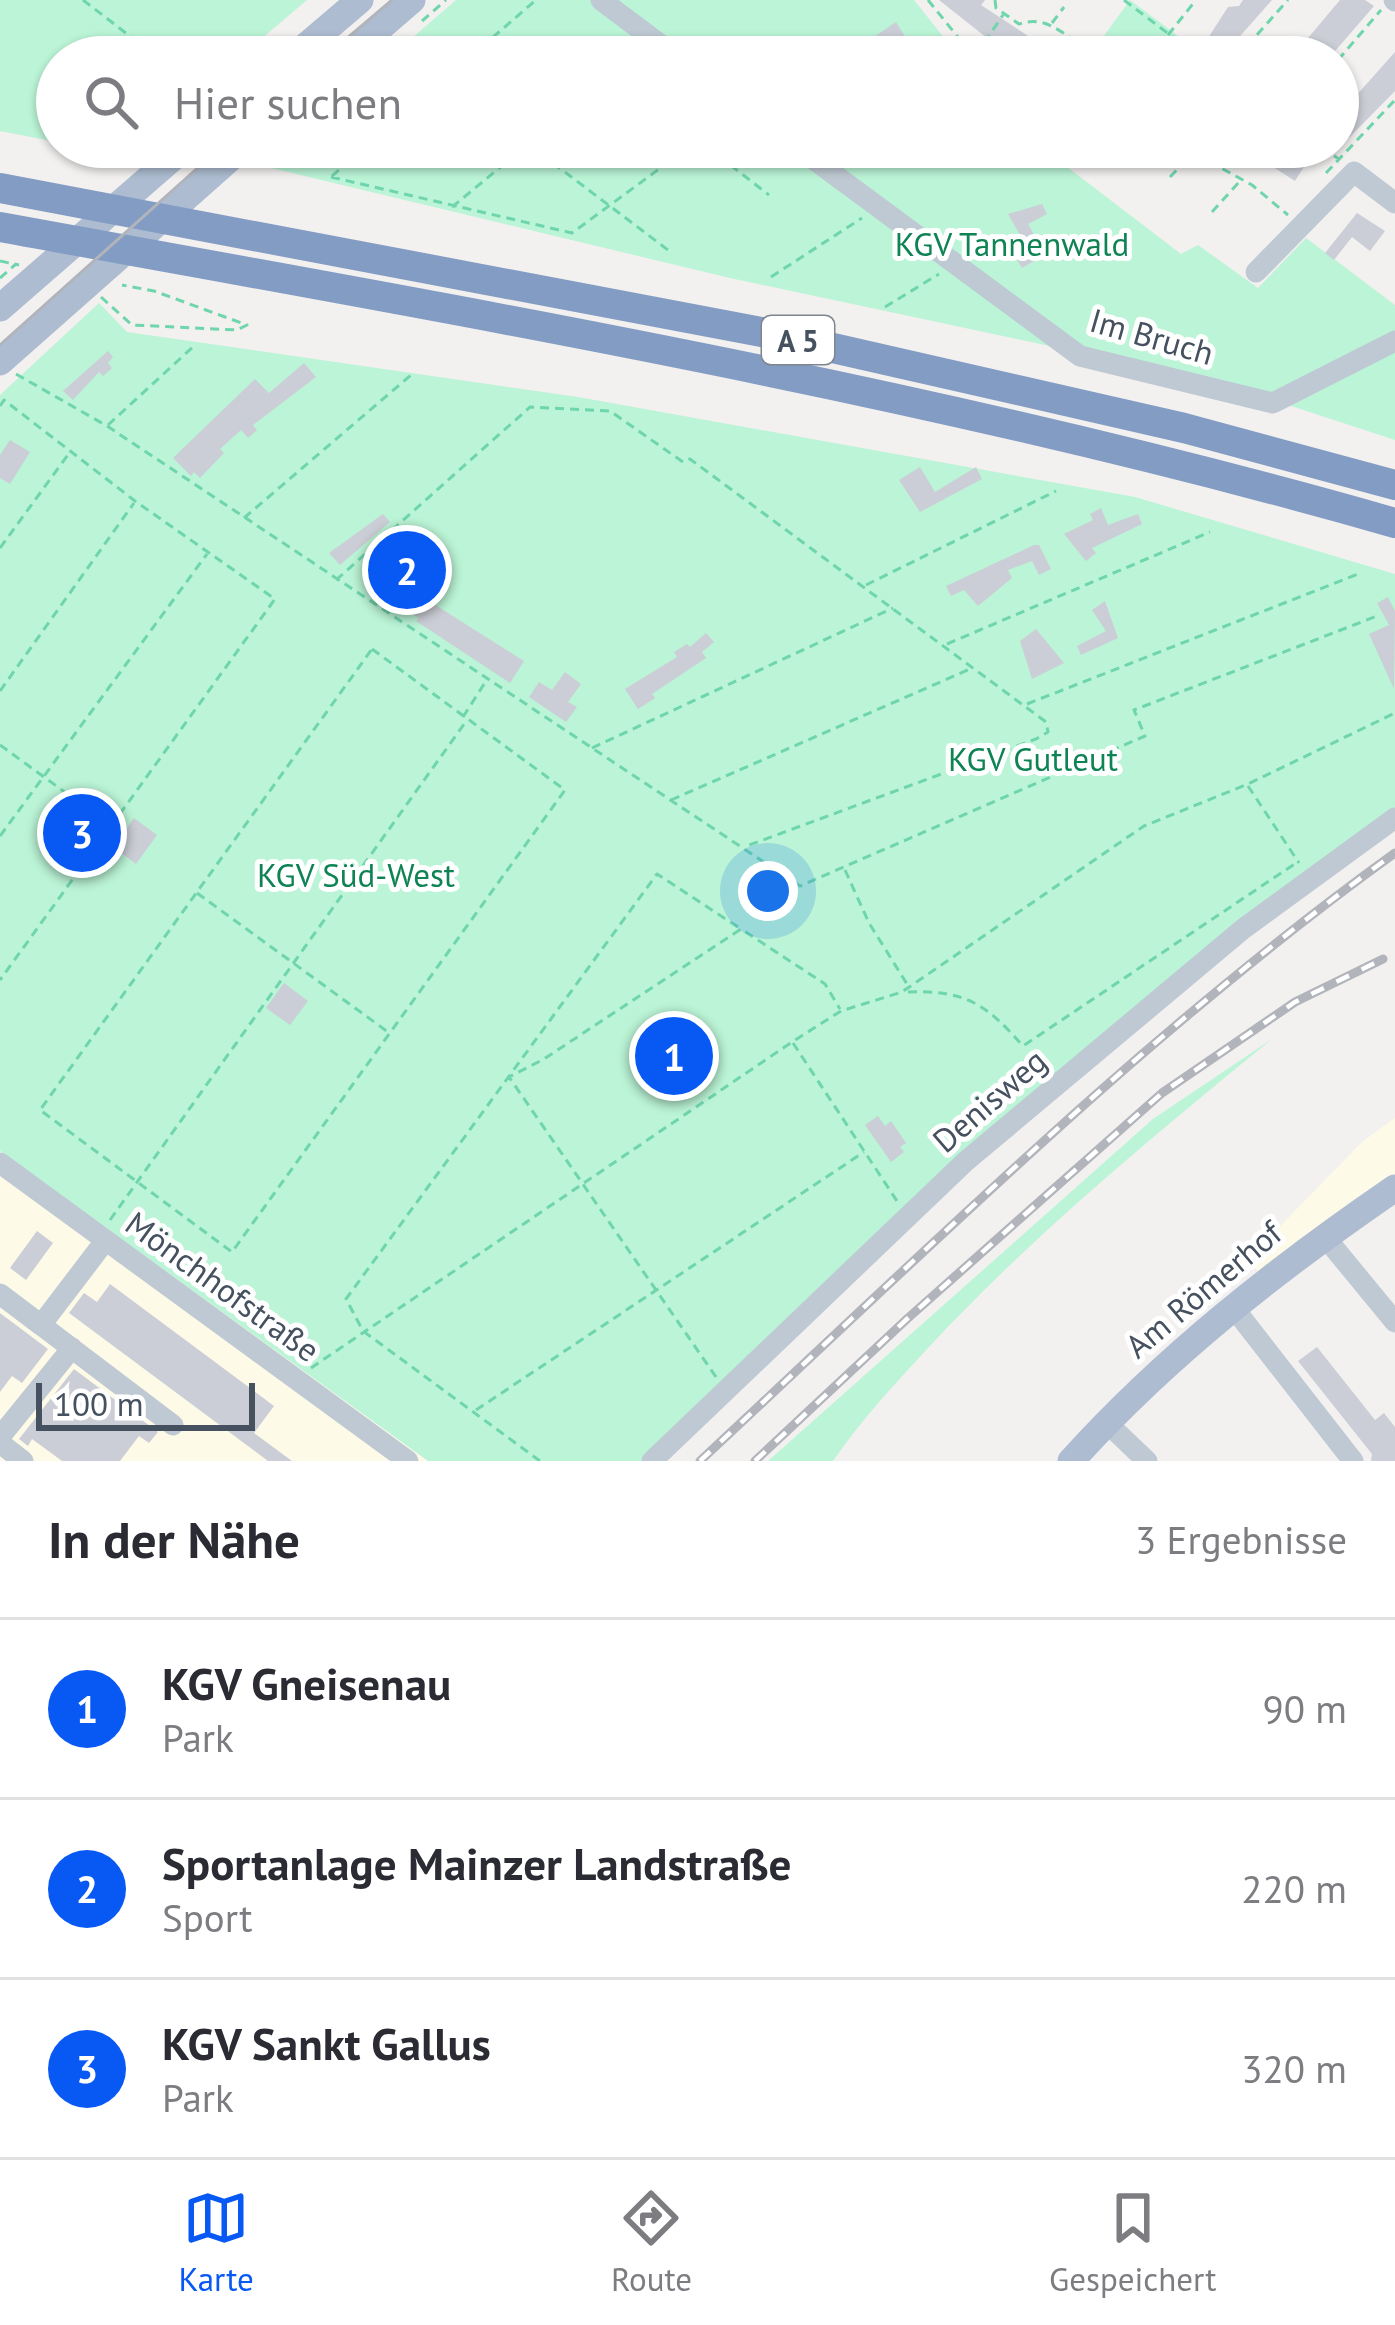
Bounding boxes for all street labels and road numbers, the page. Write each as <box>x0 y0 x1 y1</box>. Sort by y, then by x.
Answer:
street label: Im Bruch <box>1085 298 1219 374</box>
road number: A 5 <box>762 316 834 364</box>
street label: Denisweg <box>923 1039 1055 1161</box>
street label: Mönchhofstraße <box>117 1201 329 1371</box>
street label: Am Römerhof <box>1116 1210 1291 1367</box>

